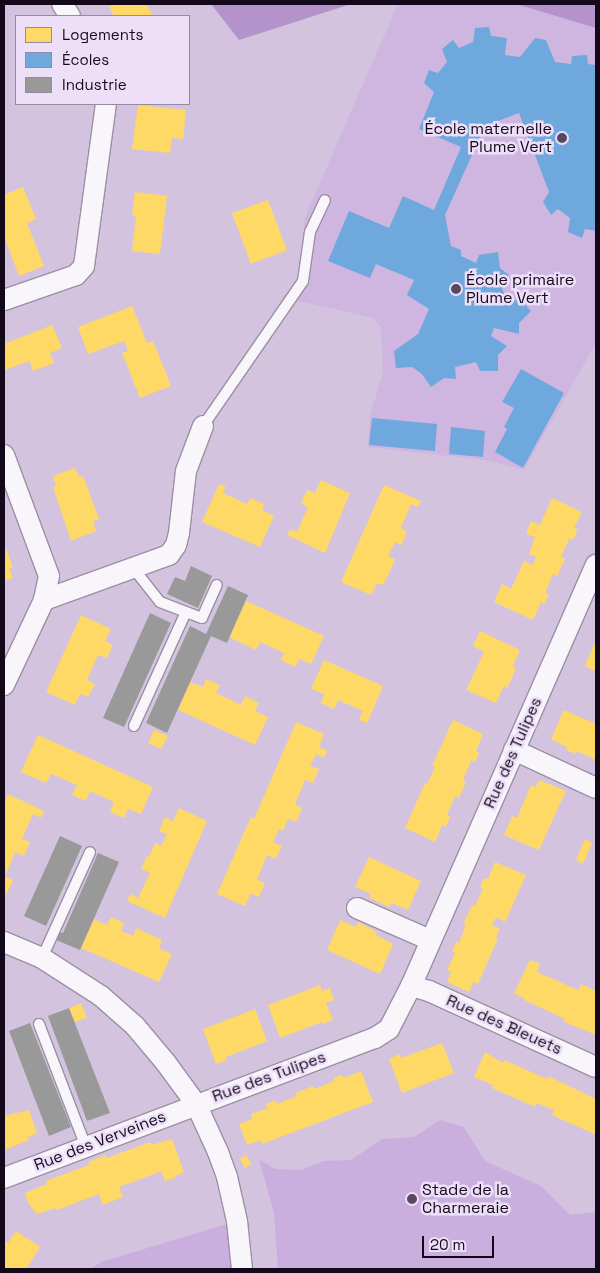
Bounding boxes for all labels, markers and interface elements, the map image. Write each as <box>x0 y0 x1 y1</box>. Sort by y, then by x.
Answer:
legend <box>15 15 190 105</box>
text: Logements <box>62 25 144 44</box>
text: Écoles <box>62 50 109 69</box>
text: Industrie <box>62 75 127 94</box>
place label: École maternelle Plume Vert <box>424 119 552 157</box>
marker: École maternelle Plume Vert <box>556 132 568 144</box>
place label: École primaire Plume Vert <box>466 270 574 308</box>
marker: École primaire Plume Vert <box>450 283 462 295</box>
street label: Rue des Tulipes <box>480 694 546 812</box>
street label: Rue des Bleuets <box>443 991 565 1059</box>
street label: Rue des Tulipes <box>209 1047 329 1107</box>
street label: Rue des Verveines <box>31 1107 169 1175</box>
place label: Stade de la Charmeraie <box>422 1180 509 1218</box>
marker: Stade de la Charmeraie <box>406 1193 418 1205</box>
scale bar <box>425 1226 498 1258</box>
text: 20 m <box>430 1235 465 1254</box>

